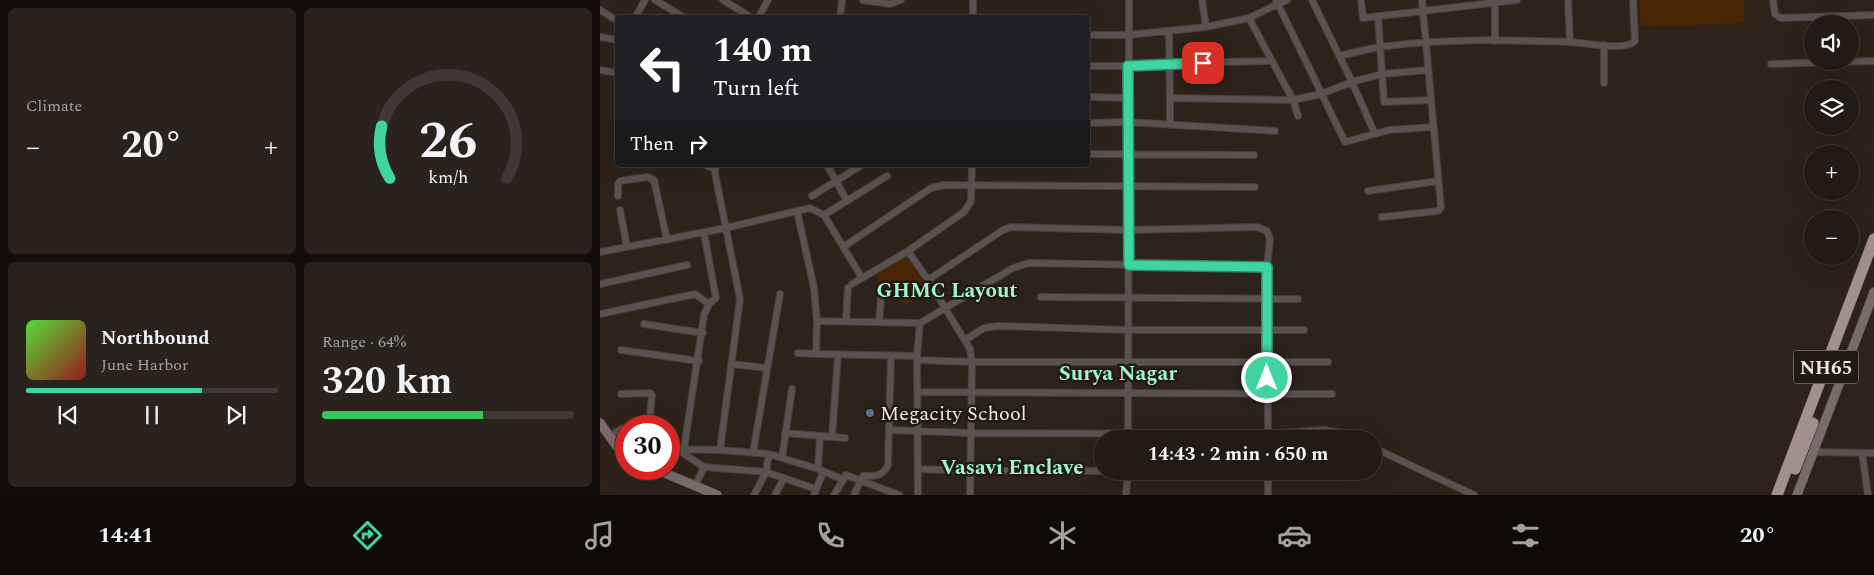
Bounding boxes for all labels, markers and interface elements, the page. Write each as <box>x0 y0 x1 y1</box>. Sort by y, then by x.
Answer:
map controls <box>1804 15 1859 265</box>
button: sound <box>1804 15 1859 70</box>
text: 140 m <box>713 24 812 77</box>
icon: left <box>630 35 695 100</box>
pin <box>1182 42 1224 84</box>
icon: arrive <box>1189 49 1217 77</box>
text: Turn left <box>713 72 799 105</box>
button: layers <box>1804 80 1859 135</box>
text: Climate <box>26 94 82 118</box>
text: 26 <box>419 102 477 181</box>
text: 20° <box>121 117 183 175</box>
text: − <box>26 126 40 169</box>
text: + <box>264 126 278 169</box>
text: Then <box>630 130 674 159</box>
icon: right <box>684 130 712 158</box>
button: + <box>1804 145 1859 200</box>
text: km/h <box>428 164 468 191</box>
button: − <box>1804 210 1859 265</box>
district label: GHMC Layout <box>877 275 1017 307</box>
text: Northbound <box>101 324 210 353</box>
text: Range · 64% <box>322 330 406 354</box>
position arrow <box>1240 351 1292 403</box>
road number: NH65 <box>1794 351 1858 384</box>
text: June Harbor <box>101 353 188 377</box>
text: 320 km <box>322 353 453 411</box>
district label: Surya Nagar <box>1059 358 1177 390</box>
place label: Megacity School <box>880 399 1027 429</box>
icon: previous <box>54 401 82 429</box>
icon: pause <box>138 401 166 429</box>
icon: next <box>222 401 250 429</box>
marker: Megacity School <box>864 407 876 419</box>
speed limit sign: 30 <box>615 415 680 480</box>
text: 14:43 · 2 min · 650 m <box>1148 440 1328 469</box>
district label: Vasavi Enclave <box>940 452 1084 484</box>
icon: directions <box>350 518 385 553</box>
icon: music <box>582 518 617 553</box>
icon: phone <box>813 518 848 553</box>
icon: climate <box>1045 518 1080 553</box>
icon: car <box>1277 518 1312 553</box>
icon: filters <box>1508 518 1543 553</box>
text: 14:41 <box>98 519 154 552</box>
text: 20° <box>1740 519 1776 552</box>

